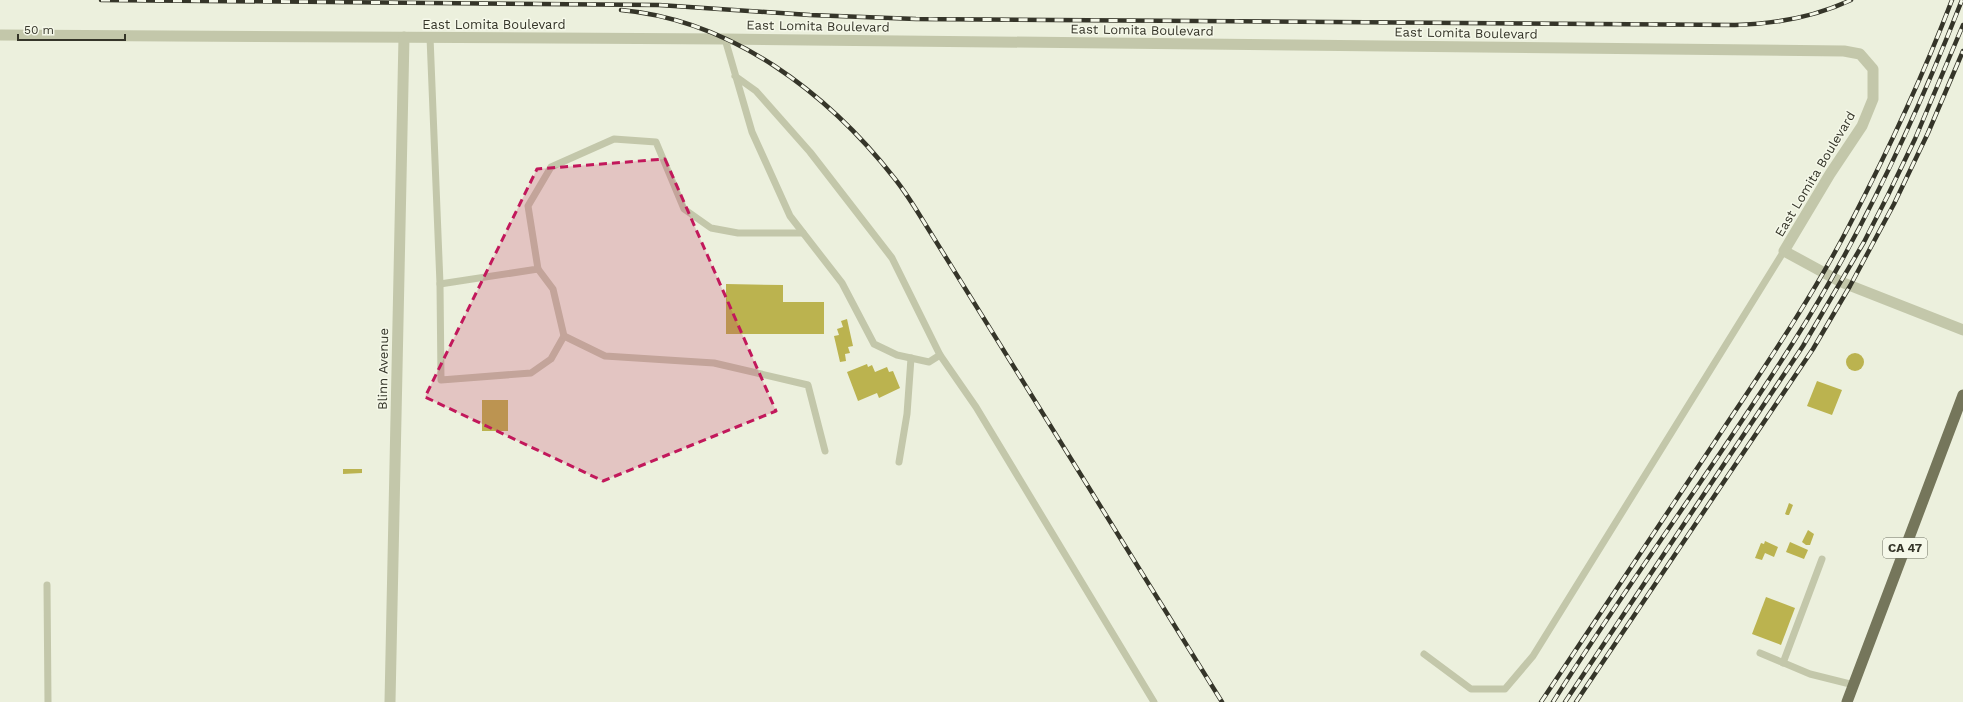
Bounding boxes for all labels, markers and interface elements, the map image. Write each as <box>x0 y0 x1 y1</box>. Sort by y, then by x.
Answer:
scale bar <box>18 16 125 42</box>
street label: East Lomita Boulevard <box>422 17 566 32</box>
street label: East Lomita Boulevard <box>746 17 890 35</box>
street label: East Lomita Boulevard <box>1070 21 1214 39</box>
text: 50 m <box>24 23 54 37</box>
street label: East Lomita Boulevard <box>1394 24 1538 42</box>
street label: East Lomita Boulevard <box>1772 109 1858 239</box>
street label: Blinn Avenue <box>375 328 391 410</box>
road number: CA 47 <box>1883 538 1927 558</box>

